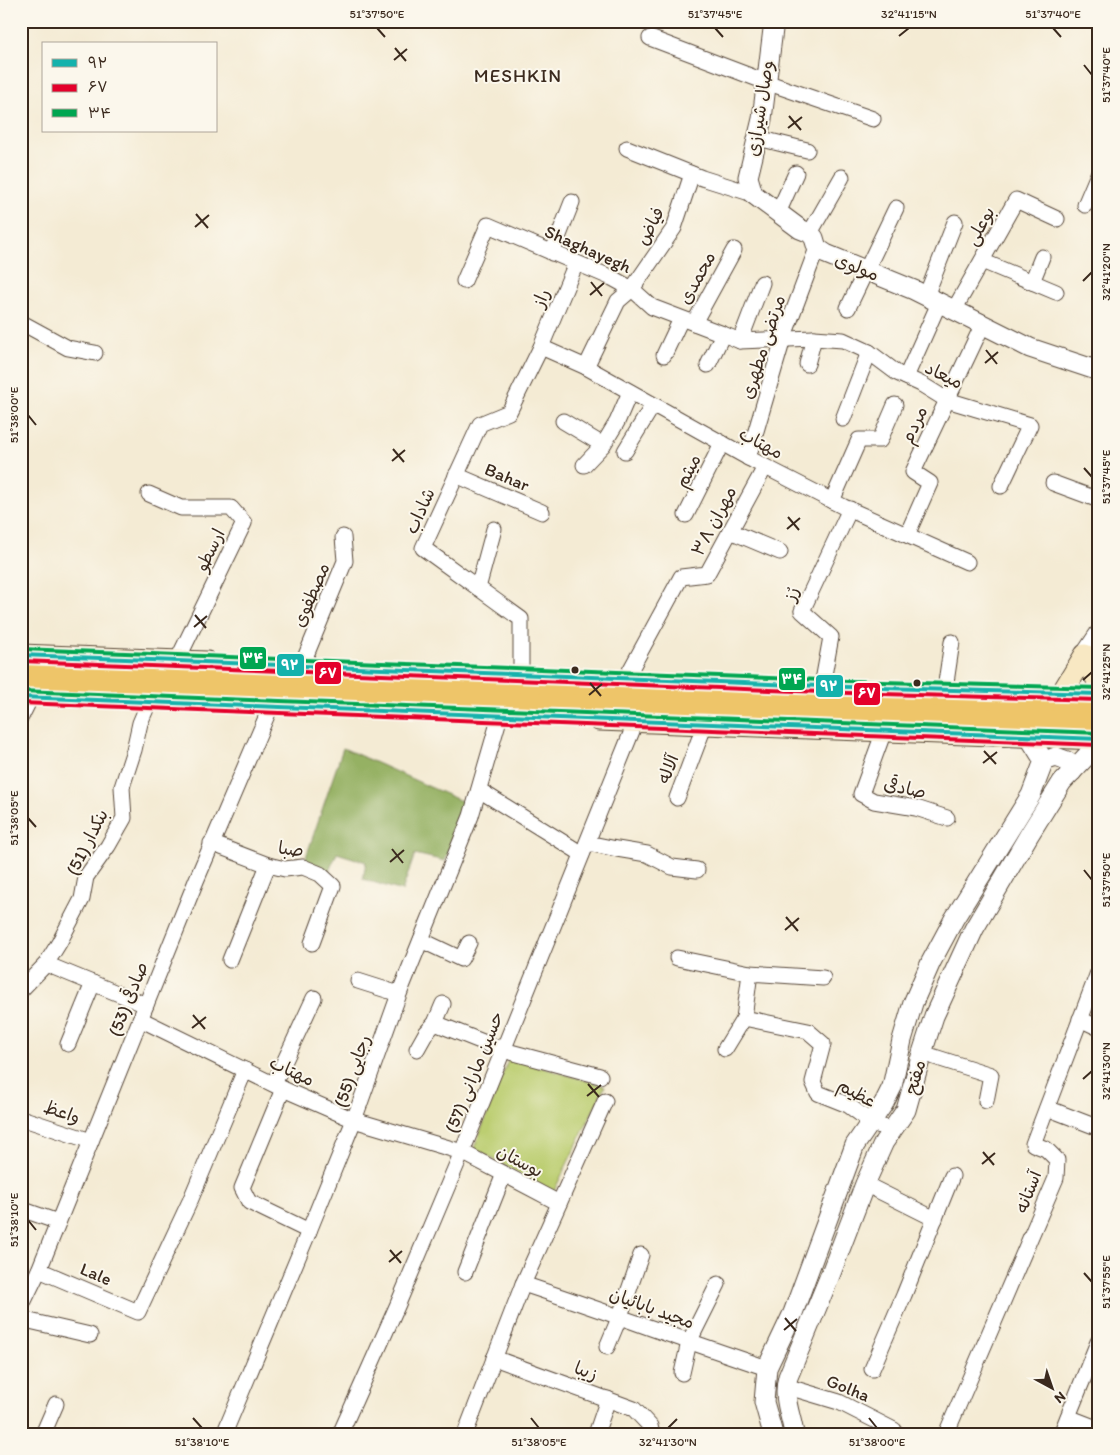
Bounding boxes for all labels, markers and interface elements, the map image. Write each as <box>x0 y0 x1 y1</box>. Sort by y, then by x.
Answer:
text: 51°37'50"E <box>350 7 405 21</box>
text: 51°37'45"E <box>688 7 743 21</box>
text: 32°41'15"N <box>881 7 937 21</box>
text: 51°37'40"E <box>1025 7 1081 21</box>
legend <box>42 42 218 132</box>
text: 51°37'40"E <box>1099 47 1113 103</box>
text: ۹۲ <box>88 54 108 72</box>
street label: وصال شیرازی <box>741 58 779 158</box>
district label: MESHKIN <box>474 64 562 87</box>
text: ۶۷ <box>88 78 108 96</box>
text: ۳۴ <box>88 104 112 122</box>
street label: فیاض <box>631 203 669 249</box>
street label: بوعلی <box>960 203 1000 249</box>
street label: Shaghayegh <box>541 220 635 278</box>
text: 32°41'20"N <box>1099 243 1113 301</box>
street label: محمدی <box>674 248 720 308</box>
street label: مولوی <box>832 248 882 286</box>
street label: راز <box>527 285 555 312</box>
street label: مرتضی مطهری <box>736 292 790 402</box>
street label: میعاد <box>921 356 967 394</box>
text: 51°38'00"E <box>7 386 21 443</box>
street label: مردم <box>896 403 935 449</box>
street label: مهتاب <box>735 422 787 464</box>
text: 51°37'45"E <box>1099 449 1113 504</box>
street label: میثم <box>670 450 708 493</box>
street label: Bahar <box>481 458 533 496</box>
street label: مهران ۳۸ <box>687 482 741 560</box>
street label: شاداب <box>400 485 440 537</box>
street label: ارسطو <box>190 525 231 576</box>
street label: مصطفوی <box>288 559 334 631</box>
street label: رُز <box>778 584 804 606</box>
text: 32°41'25"N <box>1099 644 1113 700</box>
line badge: ۳۴ <box>239 646 267 670</box>
text: ۳۴ <box>242 650 264 667</box>
line badge: ۹۲ <box>276 653 305 677</box>
text: ۹۲ <box>281 657 299 674</box>
line badge: ۶۷ <box>314 661 342 685</box>
text: ۶۷ <box>319 665 337 682</box>
unlabelled marker <box>570 665 580 675</box>
line badge: ۳۴ <box>778 667 806 691</box>
text: ۳۴ <box>781 671 803 688</box>
line badge: ۹۲ <box>815 674 844 698</box>
text: ۹۲ <box>820 678 838 695</box>
unlabelled marker <box>912 678 922 688</box>
line badge: ۶۷ <box>853 682 881 706</box>
text: ۶۷ <box>858 685 876 702</box>
street label: آلاله <box>652 750 684 787</box>
street label: صادقی <box>882 771 929 804</box>
text: 51°38'05"E <box>7 790 21 846</box>
street label: بنکدار (51) <box>61 805 113 879</box>
street label: صبا <box>277 837 305 861</box>
text: 51°37'50"E <box>1099 852 1113 907</box>
street label: صادقی (53) <box>102 958 153 1039</box>
street label: حسین مارانی (57) <box>440 1008 508 1136</box>
street label: رجایی (55) <box>329 1032 375 1110</box>
text: 32°41'30"N <box>1099 1042 1113 1100</box>
street label: مهتاب <box>266 1051 318 1091</box>
street label: مفتح <box>900 1057 931 1097</box>
street label: عظیم <box>832 1074 880 1115</box>
street label: واعظ <box>41 1096 83 1128</box>
street label: بوستان <box>493 1140 547 1182</box>
street label: آستانه <box>1010 1166 1047 1216</box>
text: 51°38'10"E <box>7 1192 21 1247</box>
text: 51°37'55"E <box>1099 1255 1113 1309</box>
street label: Lale <box>77 1258 115 1290</box>
street label: مجید بابائیان <box>607 1283 697 1333</box>
street label: زیبا <box>571 1357 601 1385</box>
north arrow <box>1028 1362 1078 1412</box>
street label: Golha <box>823 1369 873 1407</box>
text: N <box>1051 1388 1069 1407</box>
text: 51°38'10"E <box>175 1435 230 1449</box>
text: 51°38'05"E <box>511 1435 567 1449</box>
text: 32°41'30"N <box>639 1435 697 1449</box>
text: 51°38'00"E <box>849 1435 906 1449</box>

